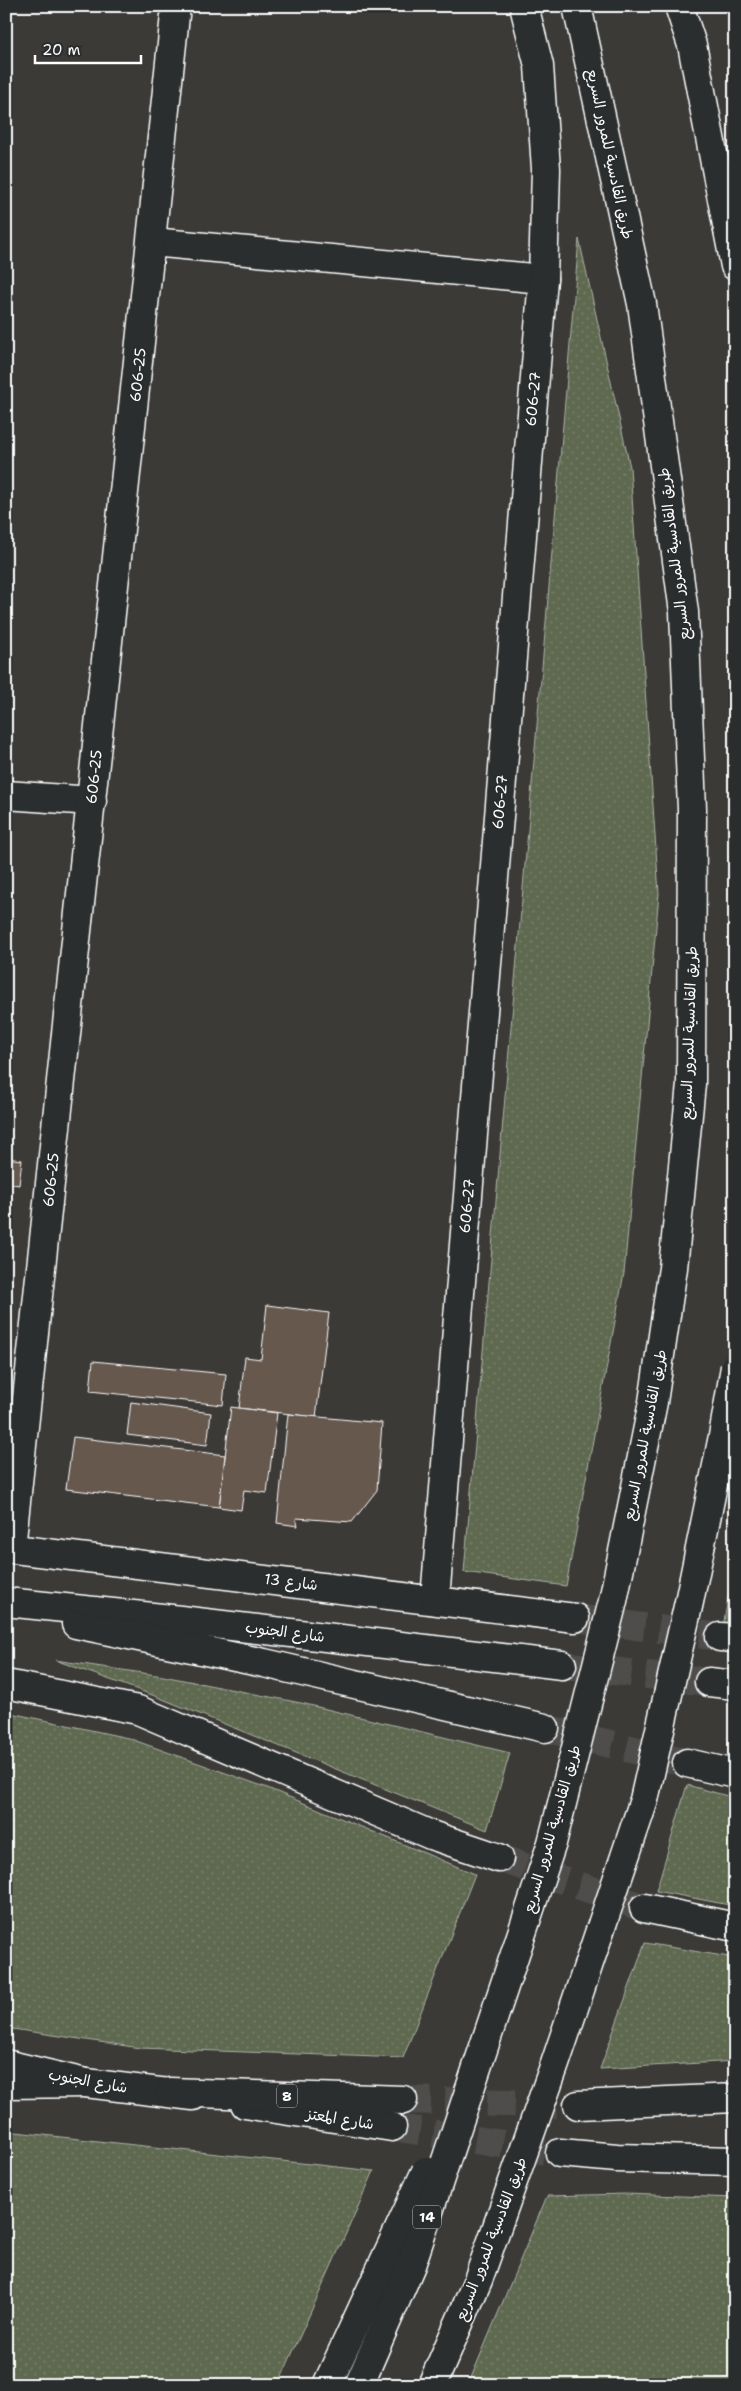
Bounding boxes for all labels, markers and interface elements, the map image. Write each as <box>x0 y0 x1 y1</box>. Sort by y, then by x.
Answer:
scale bar <box>35 32 141 64</box>
text: 20 m <box>42 40 81 60</box>
street label: طريق القادسية للمرور السريع <box>581 67 638 241</box>
street label: 606-25 <box>125 347 151 403</box>
street label: 606-27 <box>521 371 545 427</box>
street label: طريق القادسية للمرور السريع <box>653 466 696 642</box>
street label: 606-25 <box>81 749 107 805</box>
street label: 606-27 <box>488 774 512 830</box>
street label: طريق القادسية للمرور السريع <box>676 946 703 1120</box>
street label: 606-25 <box>38 1152 64 1208</box>
street label: 606-27 <box>455 1178 479 1234</box>
street label: طريق القادسية للمرور السريع <box>619 1348 672 1522</box>
street label: شارع 13 <box>263 1569 319 1595</box>
street label: شارع الجنوب <box>244 1617 326 1647</box>
street label: طريق القادسية للمرور السريع <box>518 1743 587 1916</box>
street label: شارع الجنوب <box>47 2064 129 2098</box>
road number: 8 <box>277 2084 297 2108</box>
street label: شارع المعتز <box>303 2103 375 2134</box>
street label: طريق القادسية للمرور السريع <box>451 2154 532 2324</box>
road number: 14 <box>413 2206 441 2228</box>

